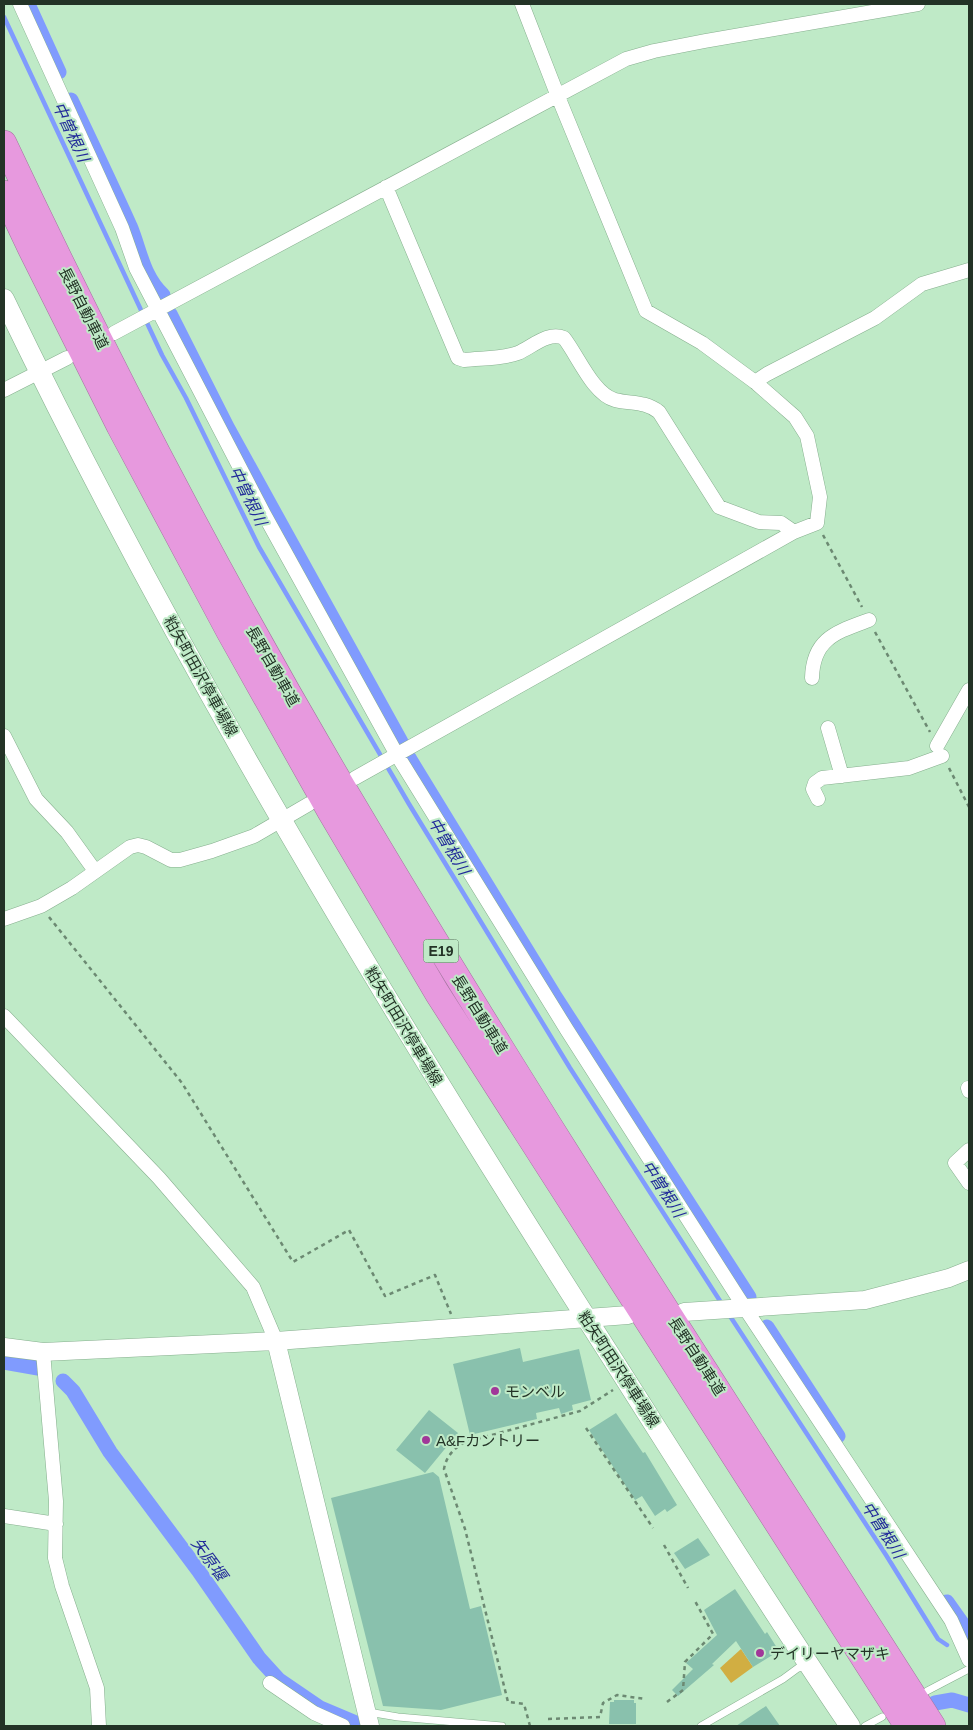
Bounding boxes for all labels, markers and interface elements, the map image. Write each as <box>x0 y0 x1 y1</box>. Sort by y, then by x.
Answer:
water label: 中曽根川 <box>50 99 93 166</box>
street label: 長野自動車道 <box>56 264 112 352</box>
water label: 中曽根川 <box>226 464 271 530</box>
street label: 粕矢町田沢停車場線 <box>161 613 241 739</box>
street label: 長野自動車道 <box>243 623 303 709</box>
water label: 中曽根川 <box>425 814 474 880</box>
road number: E19 <box>424 939 458 962</box>
street label: 粕矢町田沢停車場線 <box>362 964 446 1088</box>
street label: 長野自動車道 <box>449 971 511 1057</box>
water label: 中曽根川 <box>638 1158 689 1222</box>
street label: 粕矢町田沢停車場線 <box>575 1308 663 1430</box>
street label: 長野自動車道 <box>665 1314 729 1398</box>
place label: モンベル <box>505 1383 565 1400</box>
marker: モンベル <box>489 1385 501 1397</box>
place label: A&Fカントリー <box>436 1432 540 1449</box>
marker: A&Fカントリー <box>420 1434 432 1446</box>
water label: 中曽根川 <box>858 1499 909 1563</box>
water label: 矢原堰 <box>188 1535 232 1586</box>
place label: デイリーヤマザキ <box>770 1645 890 1662</box>
marker: デイリーヤマザキ <box>754 1647 766 1659</box>

